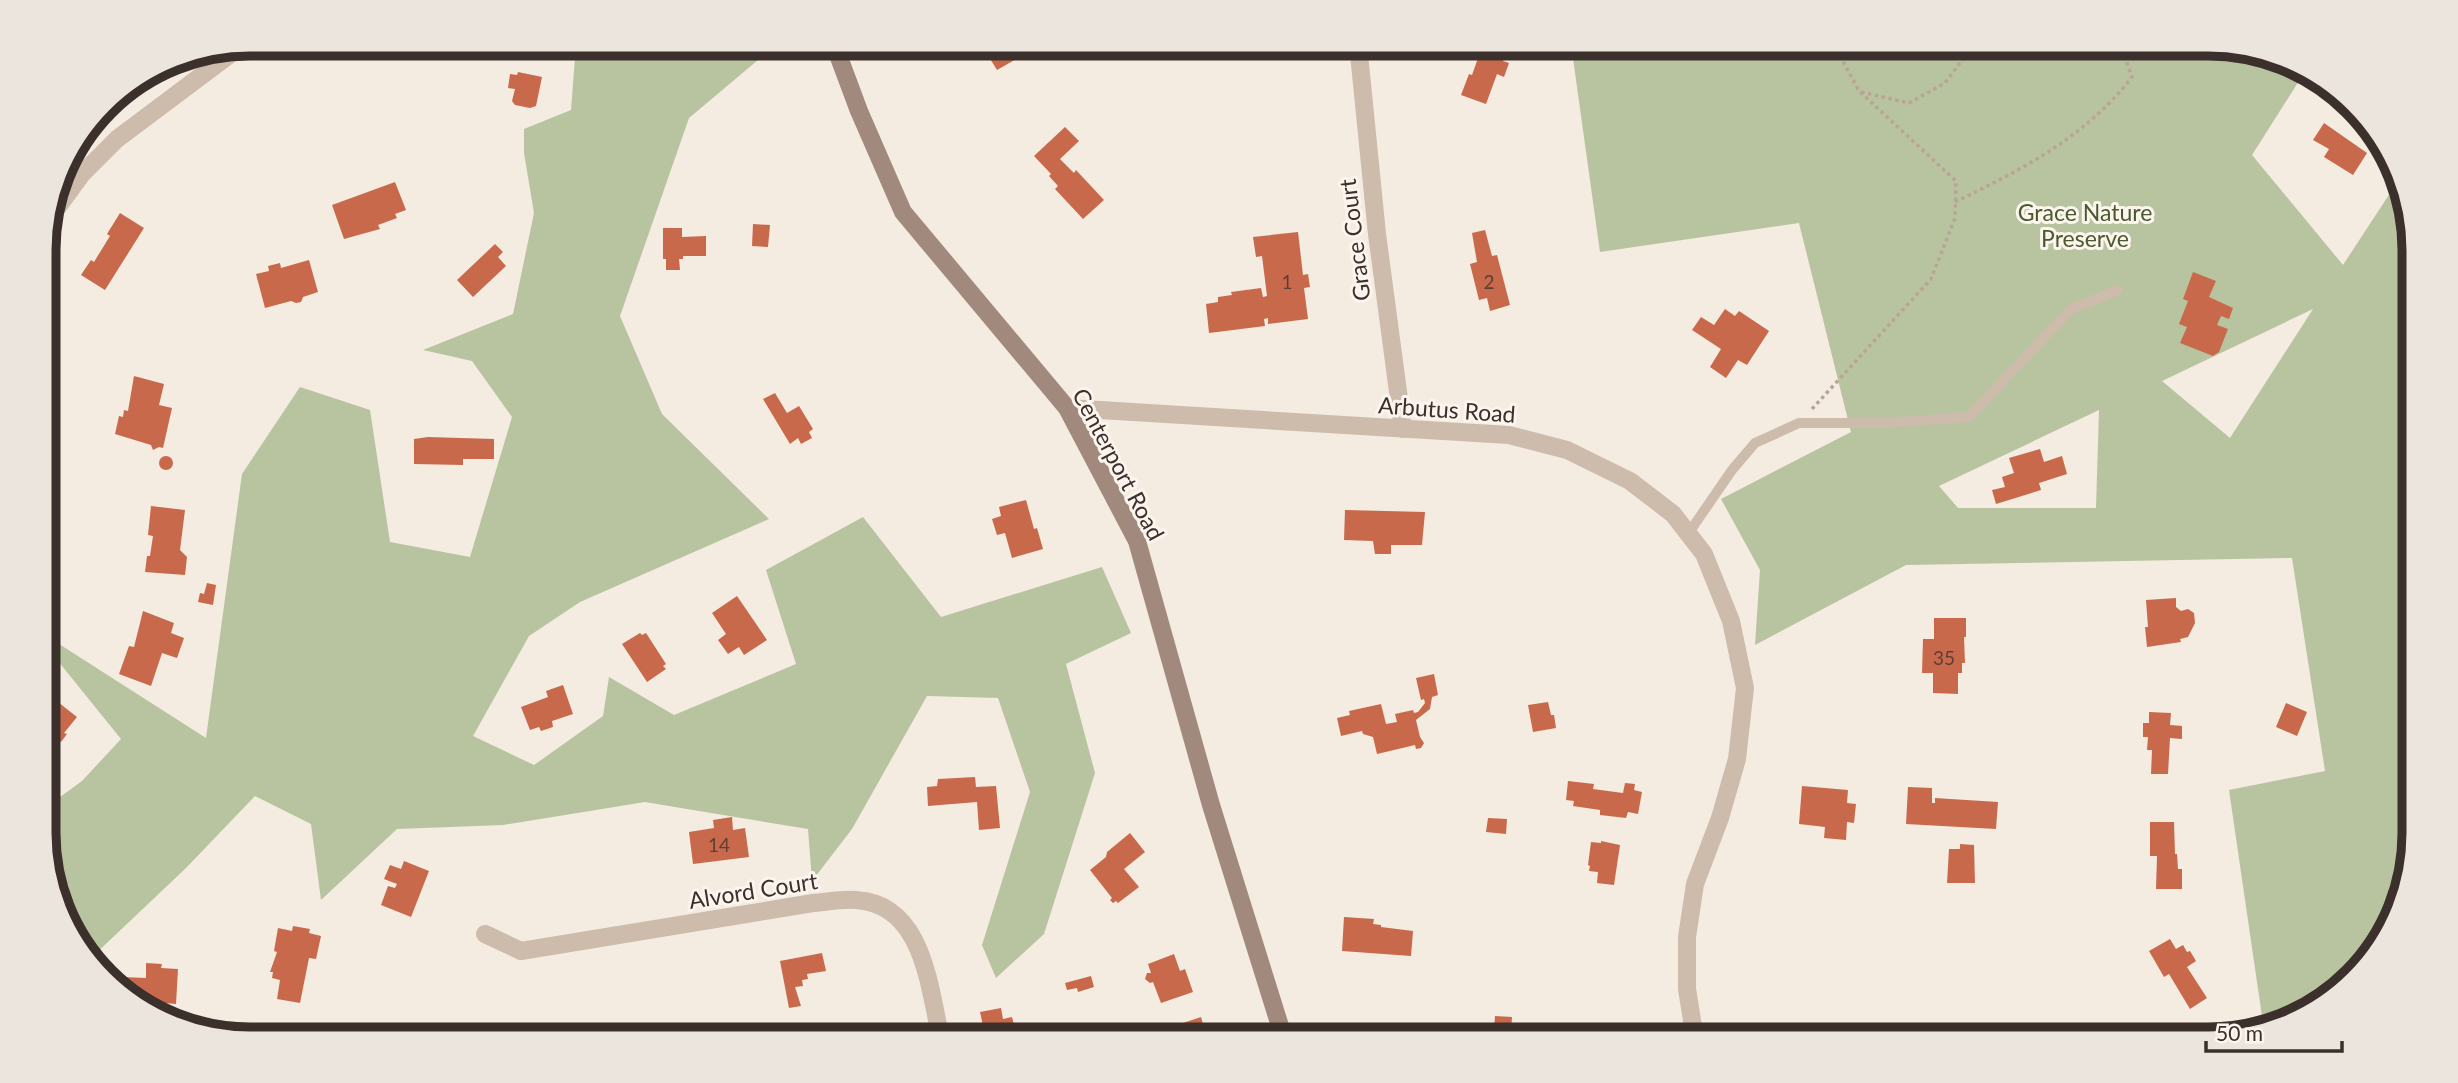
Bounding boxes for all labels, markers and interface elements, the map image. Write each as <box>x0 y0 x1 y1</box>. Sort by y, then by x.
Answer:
street label: Grace Court <box>1333 177 1375 303</box>
park label: Grace Nature Preserve <box>2018 198 2152 252</box>
house number: 1 <box>1281 270 1293 293</box>
house number: 2 <box>1483 270 1495 293</box>
street label: Centerport Road <box>1067 383 1171 545</box>
street label: Arbutus Road <box>1377 390 1517 428</box>
house number: 35 <box>1933 646 1955 669</box>
house number: 14 <box>708 833 730 856</box>
street label: Alvord Court <box>687 866 820 914</box>
scale bar <box>2206 1010 2342 1054</box>
text: 50 m <box>2216 1020 2263 1045</box>

